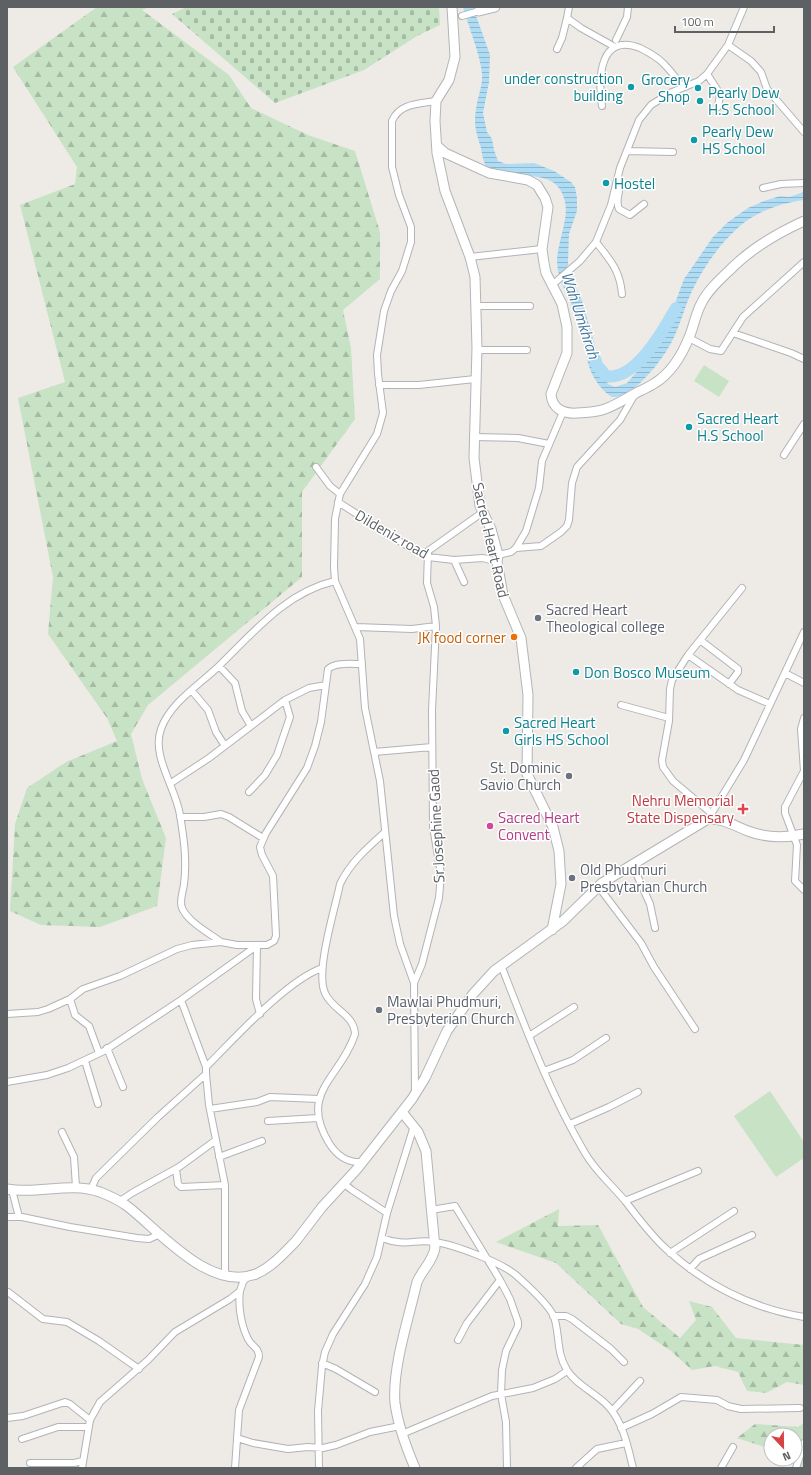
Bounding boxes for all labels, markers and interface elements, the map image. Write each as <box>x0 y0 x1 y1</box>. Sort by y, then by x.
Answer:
scale bar <box>675 8 774 34</box>
text: 100 m <box>681 12 714 31</box>
place label: under construction building <box>504 67 623 107</box>
place label: Grocery Shop <box>641 68 690 108</box>
place label: Pearly Dew H.S School <box>708 81 780 121</box>
marker: under construction building <box>626 82 636 92</box>
marker: Grocery Shop <box>693 83 703 93</box>
marker: Pearly Dew H.S School <box>695 96 705 106</box>
place label: Pearly Dew HS School <box>702 120 774 160</box>
marker: Pearly Dew HS School <box>689 135 699 145</box>
place label: Hostel <box>614 172 655 195</box>
marker: Hostel <box>601 178 611 188</box>
water label: Wah Umkhrah <box>556 268 607 363</box>
place label: Sacred Heart H.S School <box>697 407 779 447</box>
marker: Sacred Heart H.S School <box>684 422 694 432</box>
street label: Sacred Heart Road <box>467 480 515 600</box>
street label: Dildeniz road <box>351 504 433 564</box>
place label: Sacred Heart Theological college <box>546 598 665 638</box>
marker: Sacred Heart Theological college <box>533 613 543 623</box>
place label: JK food corner <box>418 626 506 649</box>
marker: JK food corner <box>509 632 519 642</box>
place label: Don Bosco Museum <box>584 661 710 684</box>
marker: Don Bosco Museum <box>571 667 581 677</box>
place label: Sacred Heart Girls HS School <box>514 711 609 751</box>
marker: Sacred Heart Girls HS School <box>501 726 511 736</box>
place label: St. Dominic Savio Church <box>480 756 561 796</box>
street label: Sr Josephine Gaod <box>422 768 450 884</box>
marker: St. Dominic Savio Church <box>564 771 574 781</box>
place label: Nehru Memorial State Dispensary <box>627 789 734 829</box>
marker: Nehru Memorial State Dispensary <box>737 803 749 815</box>
place label: Sacred Heart Convent <box>498 806 580 846</box>
marker: Sacred Heart Convent <box>485 821 495 831</box>
place label: Old Phudmuri Presbytarian Church <box>580 858 707 898</box>
marker: Old Phudmuri Presbytarian Church <box>567 873 577 883</box>
place label: Mawlai Phudmuri, Presbyterian Church <box>387 990 515 1030</box>
marker: Mawlai Phudmuri, Presbyterian Church <box>374 1005 384 1015</box>
north arrow <box>763 1427 803 1467</box>
text: N <box>780 1447 793 1465</box>

